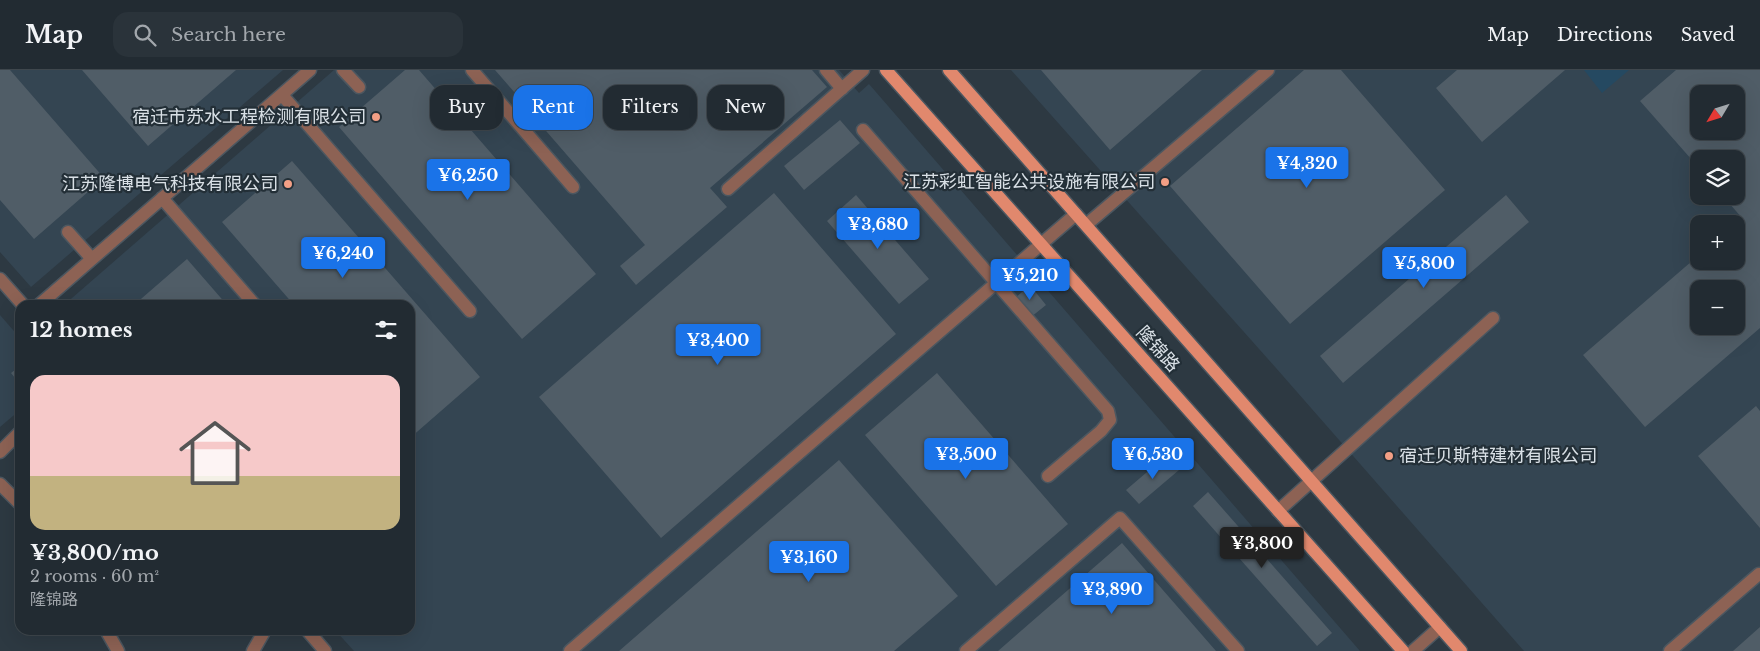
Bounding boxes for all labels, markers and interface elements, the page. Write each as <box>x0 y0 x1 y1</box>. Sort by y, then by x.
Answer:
search box <box>113 12 463 57</box>
text: Map <box>25 20 83 49</box>
icon: search <box>131 21 159 49</box>
text: Search here <box>171 23 286 46</box>
text: Map <box>1487 24 1529 46</box>
text: Directions <box>1557 24 1653 46</box>
text: Saved <box>1681 24 1735 46</box>
chip: Buy <box>430 85 503 130</box>
chip: Rent <box>513 85 593 130</box>
chip: Filters <box>603 85 697 130</box>
chip: New <box>707 85 784 130</box>
north arrow <box>1690 85 1745 140</box>
map controls <box>1690 85 1745 335</box>
place label: 宿迁市苏水工程检测有限公司 <box>132 106 366 128</box>
marker: 宿迁市苏水工程检测有限公司 <box>370 111 382 123</box>
pin: ¥4,320 <box>1266 146 1348 189</box>
button: layers <box>1690 150 1745 205</box>
text: ¥4,320 <box>1276 153 1338 173</box>
pin: ¥6,250 <box>427 158 509 201</box>
text: ¥6,250 <box>438 165 498 185</box>
place label: 江苏彩虹智能公共设施有限公司 <box>903 171 1155 193</box>
place label: 江苏隆博电气科技有限公司 <box>62 173 278 195</box>
marker: 江苏彩虹智能公共设施有限公司 <box>1159 176 1171 188</box>
marker: 江苏隆博电气科技有限公司 <box>282 178 294 190</box>
pin: ¥3,680 <box>837 208 919 250</box>
text: ¥3,680 <box>848 214 908 234</box>
button: + <box>1690 215 1745 270</box>
pin: ¥6,240 <box>302 236 384 279</box>
text: ¥6,240 <box>312 243 374 263</box>
pin: ¥5,800 <box>1383 246 1465 289</box>
text: ¥5,800 <box>1393 253 1455 273</box>
pin: ¥5,210 <box>989 258 1071 301</box>
text: ¥5,210 <box>1002 265 1058 285</box>
button: − <box>1690 280 1745 335</box>
icon: filters <box>372 316 400 344</box>
text: 12 homes <box>30 317 133 343</box>
street label: 隆锦路 <box>1132 322 1184 376</box>
pin: ¥3,400 <box>677 324 759 366</box>
text: ¥3,400 <box>687 330 749 350</box>
icon: home <box>170 408 260 498</box>
pin: ¥3,500 <box>925 438 1007 480</box>
pin: ¥6,530 <box>1112 438 1194 480</box>
text: ¥3,500 <box>935 444 997 464</box>
text: ¥6,530 <box>1123 444 1183 464</box>
place label: 宿迁贝斯特建材有限公司 <box>1399 445 1597 467</box>
marker: 宿迁贝斯特建材有限公司 <box>1383 450 1395 462</box>
pin: ¥3,800 <box>1221 526 1303 569</box>
text: ¥3,800 <box>1231 533 1293 553</box>
text: ¥3,800/mo <box>30 540 159 566</box>
pin: ¥3,160 <box>768 540 850 583</box>
text: ¥3,160 <box>780 547 838 567</box>
text: 2 rooms · 60 m² <box>30 566 159 586</box>
pin: ¥3,890 <box>1071 572 1153 615</box>
text: ¥3,890 <box>1081 579 1143 599</box>
text: 隆锦路 <box>30 589 78 609</box>

